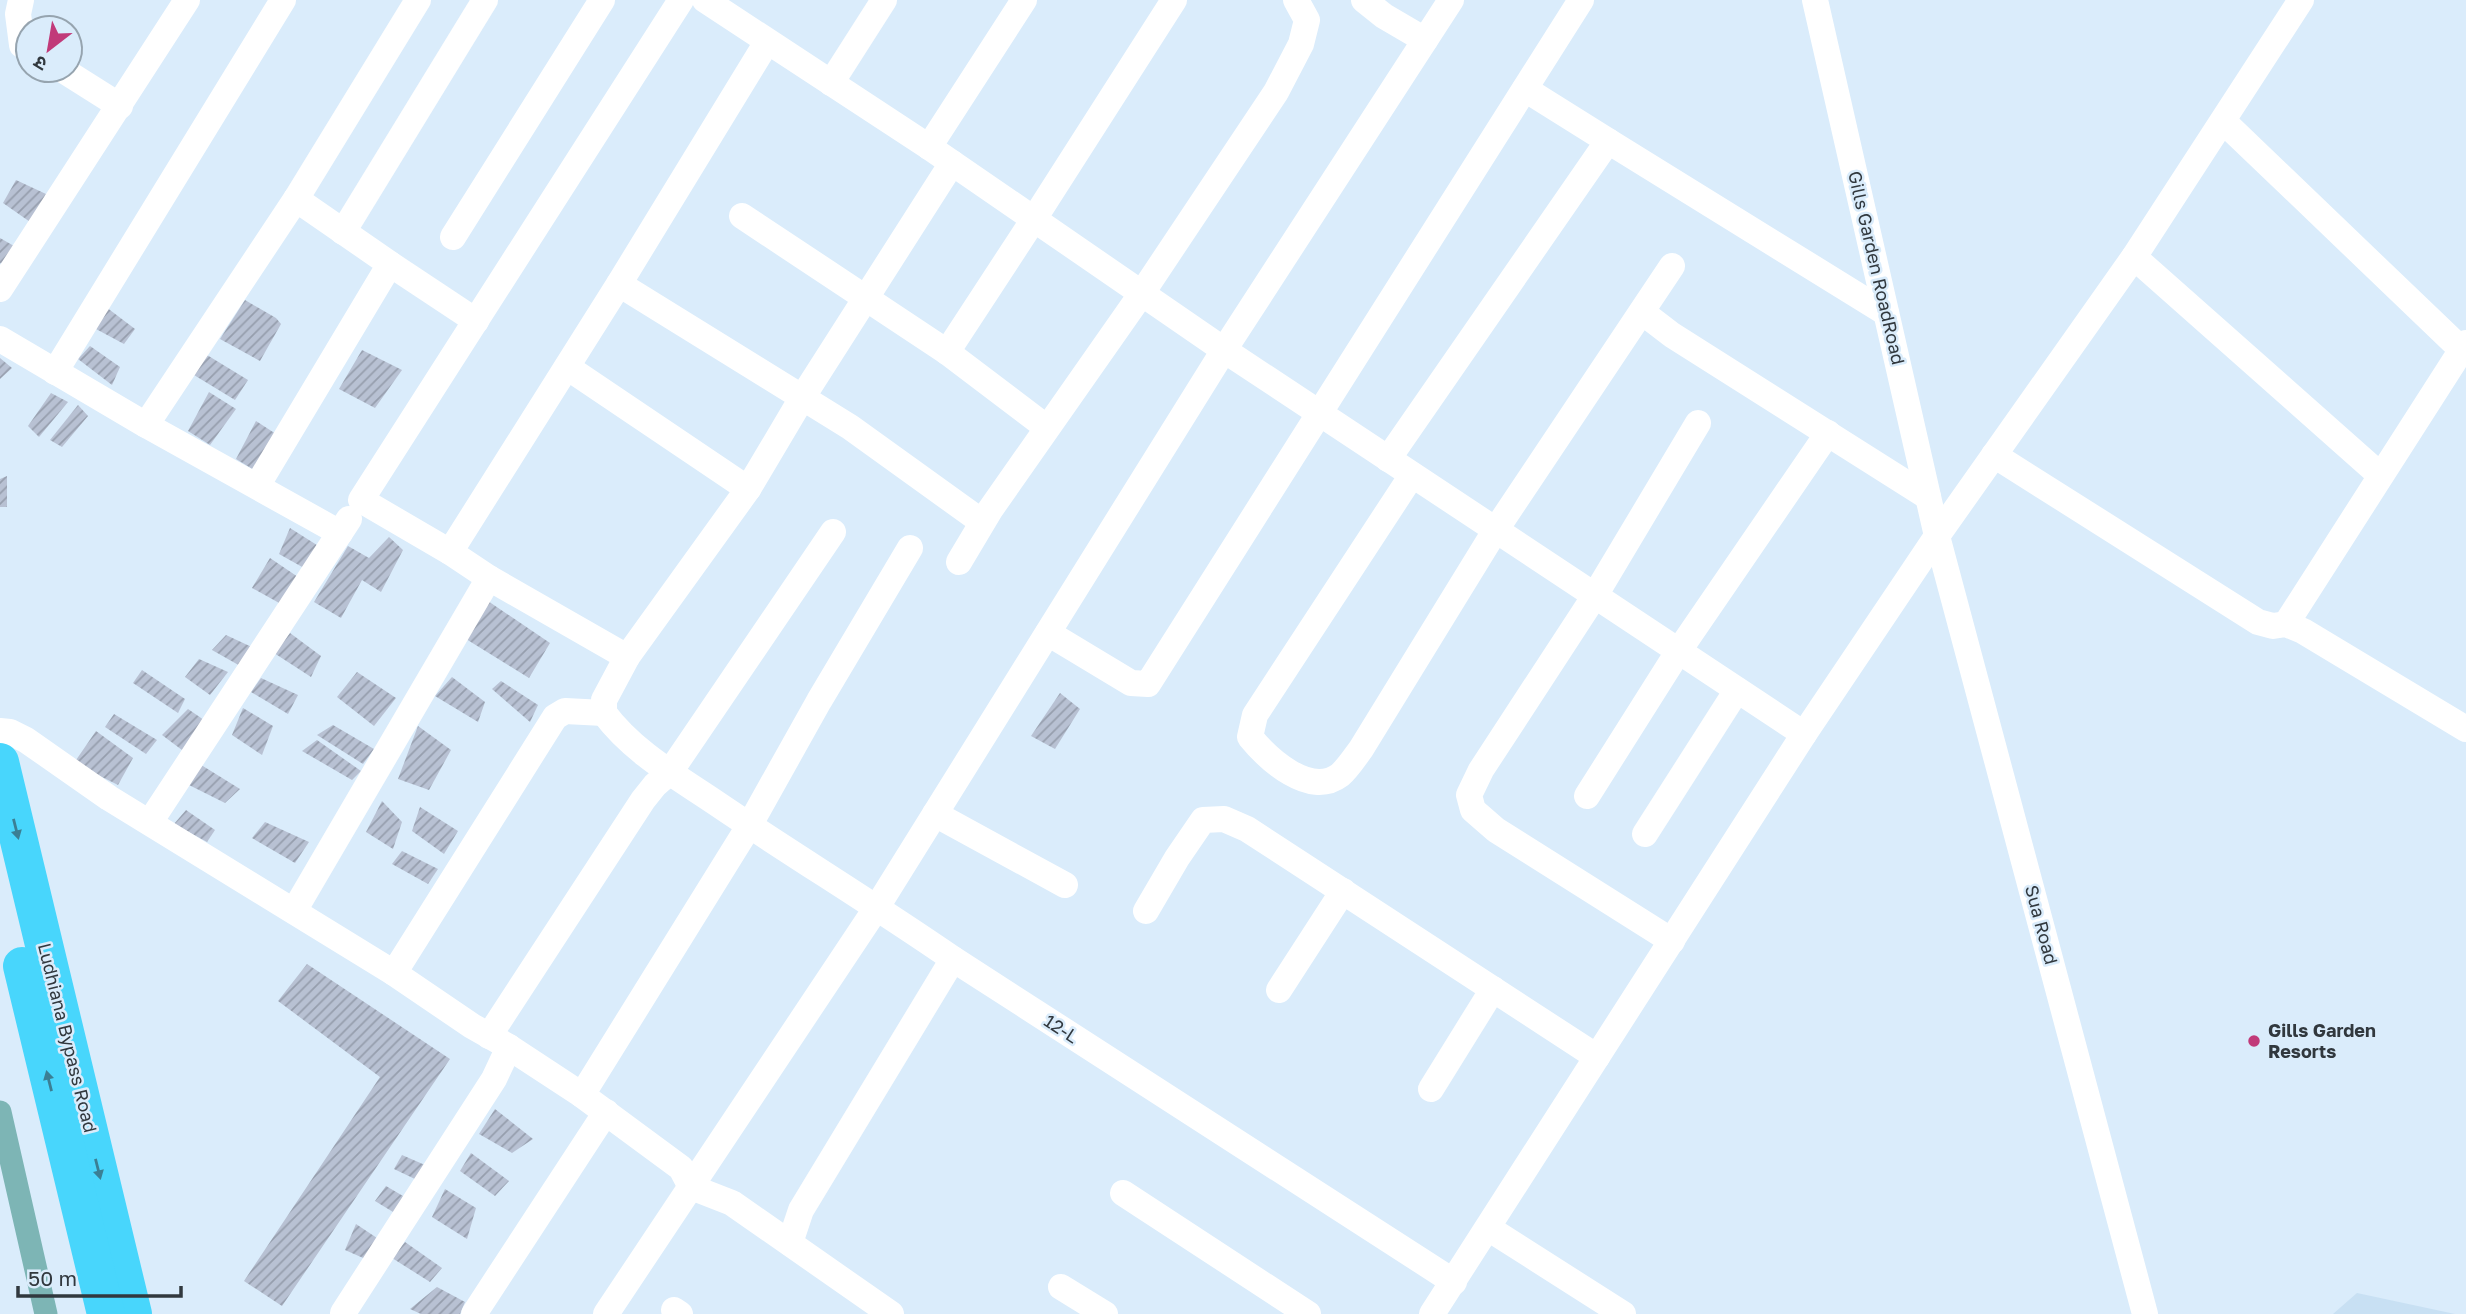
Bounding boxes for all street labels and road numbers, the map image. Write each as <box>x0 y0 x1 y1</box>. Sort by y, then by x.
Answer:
street label: Gills Garden RoadRoad <box>1844 169 1910 367</box>
street label: Sua Road <box>2021 883 2063 967</box>
street label: Ludhiana Bypass Road <box>34 941 102 1135</box>
street label: 12-L <box>1040 1009 1083 1047</box>

